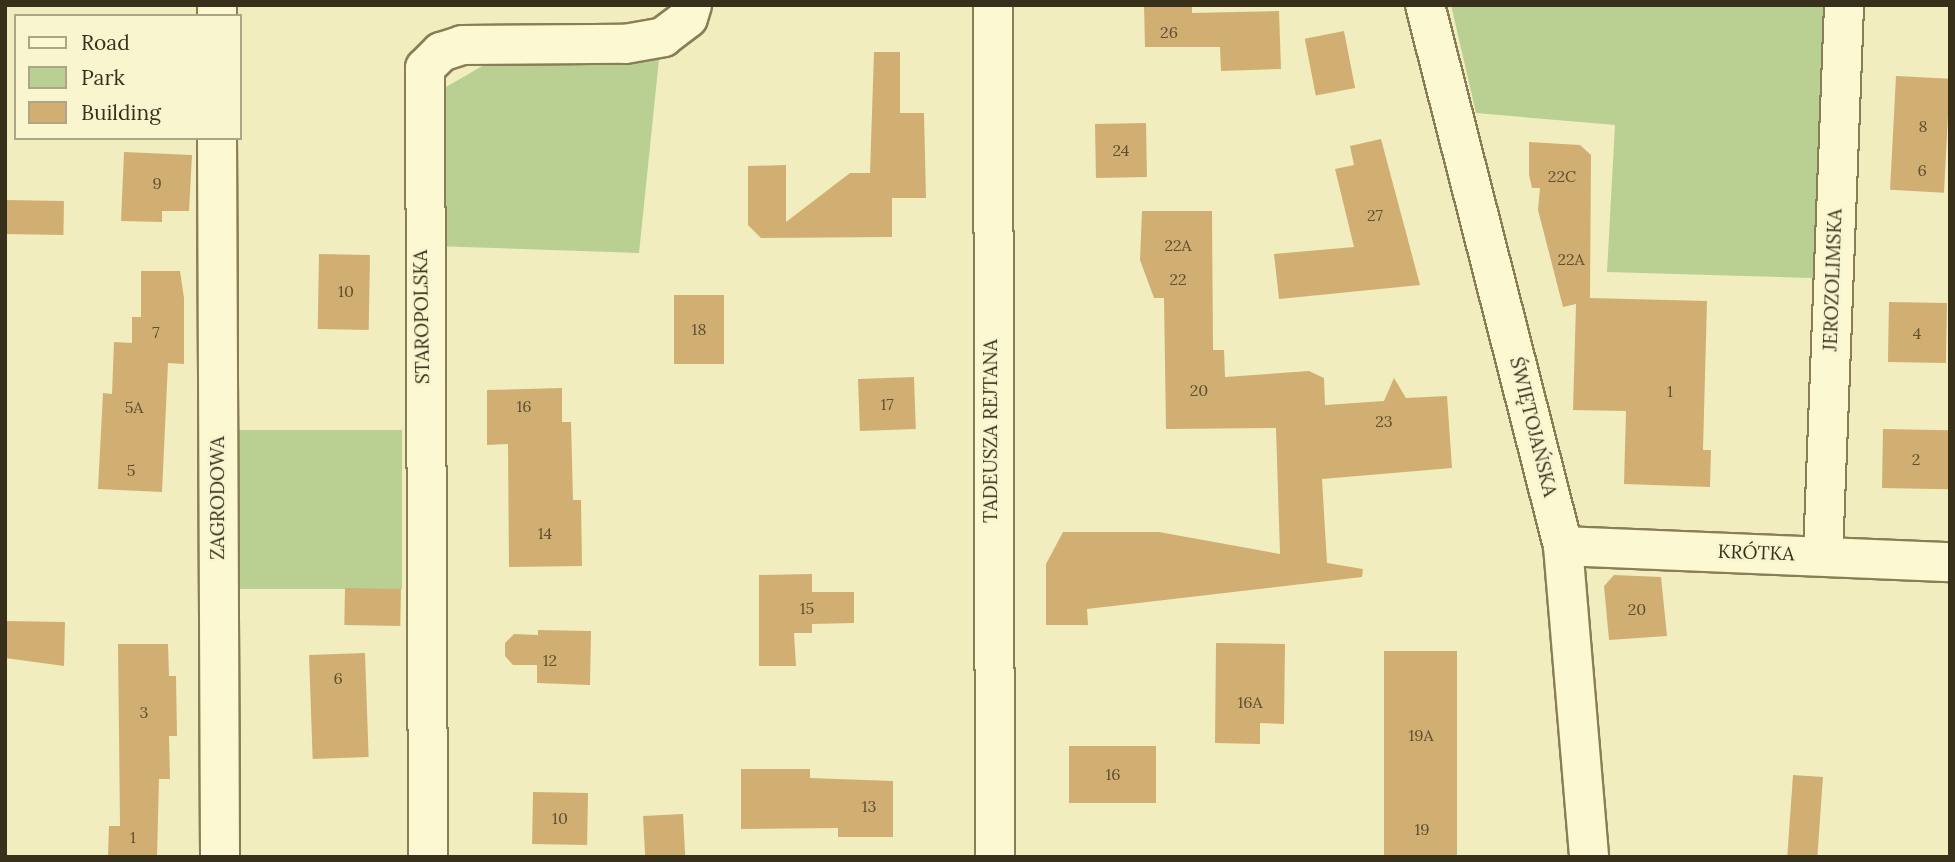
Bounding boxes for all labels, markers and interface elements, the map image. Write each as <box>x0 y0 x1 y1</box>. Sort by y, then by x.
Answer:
legend <box>14 14 242 140</box>
house number: 26 <box>1160 22 1178 42</box>
text: Road <box>81 29 130 56</box>
text: Park <box>81 64 125 91</box>
text: Building <box>81 99 161 126</box>
house number: 8 <box>1919 116 1927 136</box>
house number: 24 <box>1113 140 1129 160</box>
house number: 6 <box>1917 160 1927 180</box>
house number: 22C <box>1548 166 1576 186</box>
house number: 9 <box>152 173 162 193</box>
house number: 27 <box>1367 205 1383 225</box>
street label: JEROZOLIMSKA <box>1819 208 1847 352</box>
house number: 22A <box>1164 235 1192 255</box>
house number: 22A <box>1557 249 1585 269</box>
street label: STAROPOLSKA <box>409 250 435 384</box>
house number: 22 <box>1169 269 1187 289</box>
house number: 10 <box>338 281 354 301</box>
house number: 18 <box>692 319 706 339</box>
house number: 7 <box>152 322 160 342</box>
house number: 4 <box>1913 323 1921 343</box>
street label: TADEUSZA REJTANA <box>980 339 1002 523</box>
street label: ŚWIĘTOJAŃSKA <box>1505 355 1561 499</box>
house number: 20 <box>1190 380 1208 400</box>
house number: 1 <box>1667 381 1673 401</box>
house number: 17 <box>880 394 894 414</box>
house number: 16 <box>516 396 532 416</box>
house number: 5A <box>125 397 143 417</box>
house number: 23 <box>1375 411 1393 431</box>
street label: ZAGRODOWA <box>207 436 229 560</box>
house number: 2 <box>1912 449 1920 469</box>
house number: 5 <box>127 460 135 480</box>
house number: 14 <box>538 523 552 543</box>
street label: KRÓTKA <box>1717 540 1795 566</box>
house number: 15 <box>800 598 814 618</box>
house number: 20 <box>1628 599 1646 619</box>
house number: 12 <box>543 650 557 670</box>
house number: 6 <box>333 668 343 688</box>
house number: 16A <box>1237 692 1263 712</box>
house number: 3 <box>140 702 148 722</box>
house number: 19A <box>1408 725 1434 745</box>
house number: 16 <box>1105 764 1121 784</box>
house number: 13 <box>862 796 876 816</box>
house number: 10 <box>552 808 568 828</box>
house number: 19 <box>1414 819 1430 839</box>
house number: 1 <box>130 827 136 847</box>

